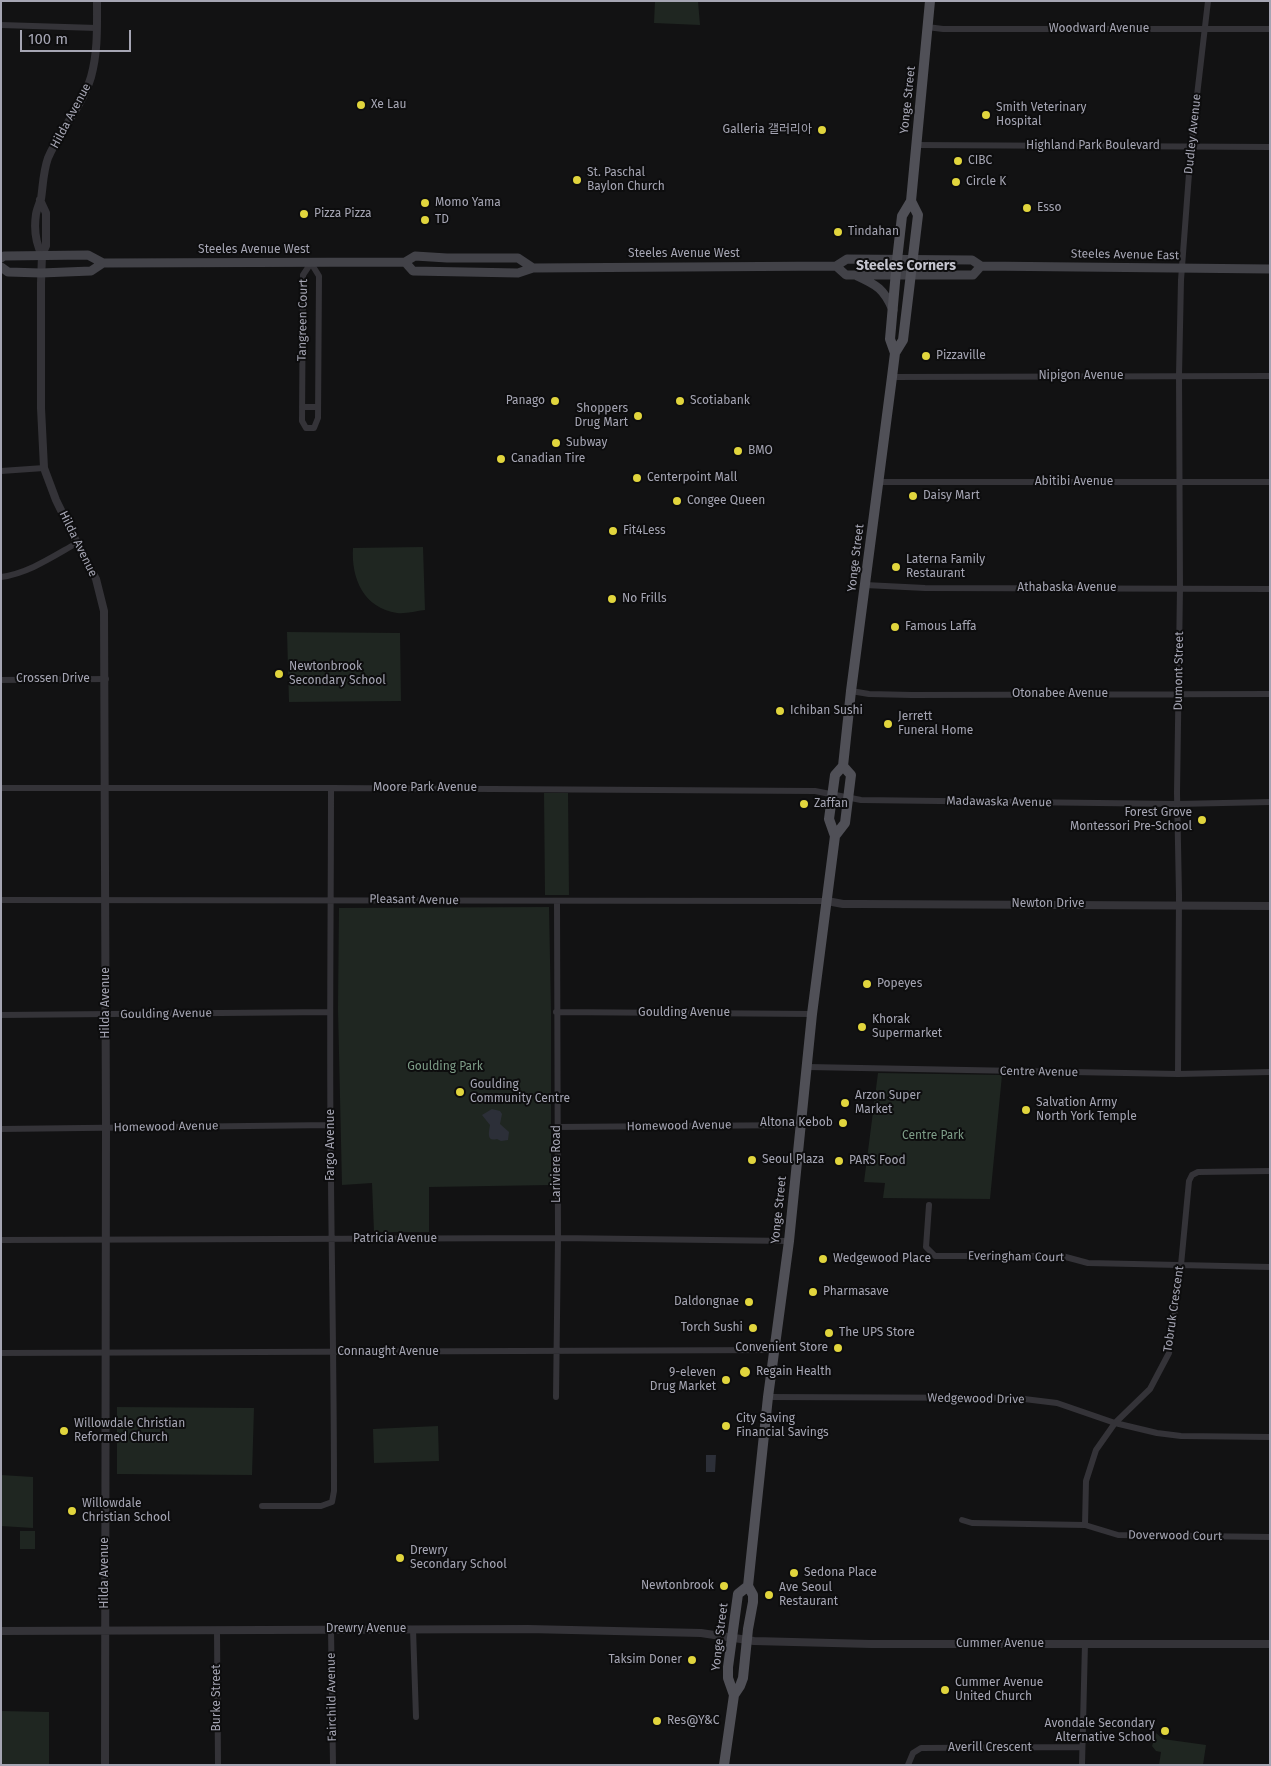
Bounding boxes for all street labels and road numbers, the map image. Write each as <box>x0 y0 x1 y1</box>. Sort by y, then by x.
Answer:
street label: Woodward Avenue <box>1049 22 1149 36</box>
street label: Yonge Street <box>897 65 919 135</box>
street label: Hilda Avenue <box>48 81 94 151</box>
street label: Dudley Avenue <box>1182 93 1204 175</box>
street label: Highland Park Boulevard <box>1026 139 1160 153</box>
street label: Steeles Avenue West <box>198 243 310 257</box>
street label: Steeles Avenue West <box>628 247 740 261</box>
street label: Steeles Avenue East <box>1071 247 1179 263</box>
street label: Tangreen Court <box>295 279 311 361</box>
street label: Nipigon Avenue <box>1038 369 1124 383</box>
street label: Abitibi Avenue <box>1035 475 1113 489</box>
street label: Hilda Avenue <box>56 509 100 579</box>
street label: Yonge Street <box>845 523 867 593</box>
street label: Athabaska Avenue <box>1017 581 1117 595</box>
street label: Dumont Street <box>1171 631 1187 711</box>
street label: Crossen Drive <box>16 672 90 686</box>
street label: Otonabee Avenue <box>1012 687 1108 701</box>
street label: Moore Park Avenue <box>373 781 477 795</box>
street label: Madawaska Avenue <box>946 794 1052 810</box>
street label: Pleasant Avenue <box>369 892 459 908</box>
street label: Newton Drive <box>1012 897 1084 911</box>
street label: Hilda Avenue <box>99 967 113 1039</box>
street label: Goulding Avenue <box>120 1006 212 1022</box>
street label: Goulding Avenue <box>638 1006 730 1020</box>
street label: Centre Avenue <box>1000 1064 1078 1080</box>
street label: Fargo Avenue <box>324 1109 338 1181</box>
street label: Homewood Avenue <box>626 1118 732 1134</box>
street label: Homewood Avenue <box>113 1119 219 1135</box>
street label: Lariviere Road <box>550 1125 564 1203</box>
street label: Yonge Street <box>768 1175 790 1245</box>
street label: Patricia Avenue <box>353 1232 437 1246</box>
street label: Everingham Court <box>968 1249 1064 1265</box>
street label: Tobruk Crescent <box>1161 1265 1187 1353</box>
street label: Connaught Avenue <box>337 1345 439 1359</box>
street label: Wedgewood Drive <box>927 1391 1025 1407</box>
street label: Doverwood Court <box>1128 1528 1222 1544</box>
street label: Hilda Avenue <box>98 1537 112 1609</box>
street label: Yonge Street <box>709 1602 731 1672</box>
street label: Drewry Avenue <box>326 1622 406 1636</box>
street label: Cummer Avenue <box>956 1637 1044 1651</box>
street label: Fairchild Avenue <box>324 1652 340 1742</box>
street label: Burke Street <box>210 1664 224 1732</box>
street label: Averill Crescent <box>948 1741 1032 1755</box>

